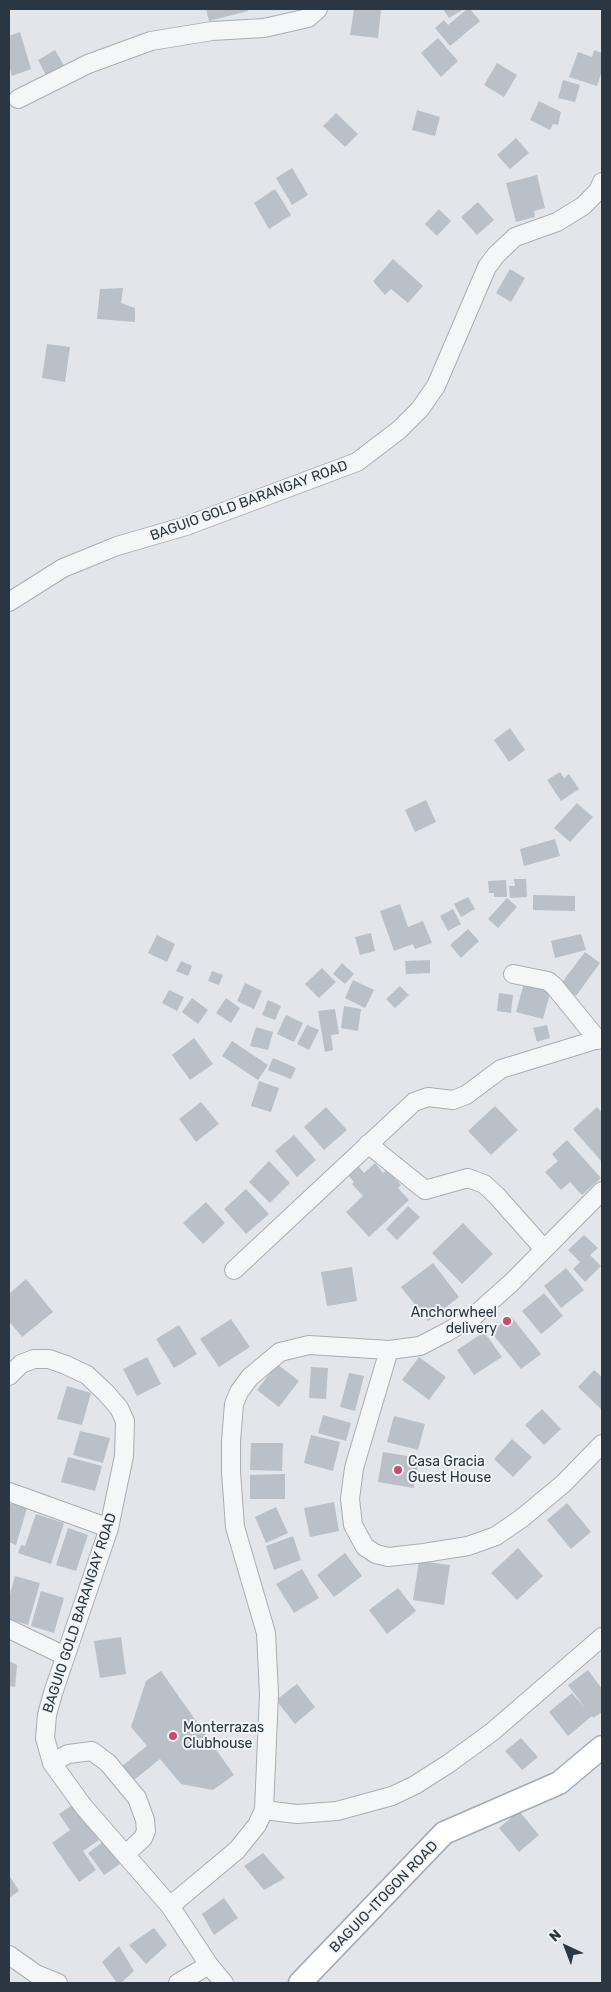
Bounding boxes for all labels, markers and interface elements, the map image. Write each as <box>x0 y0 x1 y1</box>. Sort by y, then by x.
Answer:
street label: BAGUIO GOLD BARANGAY ROAD <box>148 457 350 545</box>
place label: Anchorwheel delivery <box>411 1305 497 1338</box>
marker: Anchorwheel delivery <box>501 1315 513 1327</box>
place label: Casa Gracia Guest House <box>408 1454 491 1486</box>
marker: Casa Gracia Guest House <box>392 1464 404 1476</box>
street label: BAGUIO GOLD BARANGAY ROAD <box>40 1511 120 1715</box>
place label: Monterrazas Clubhouse <box>183 1720 264 1752</box>
marker: Monterrazas Clubhouse <box>167 1730 179 1742</box>
street label: BAGUIO-ITOGON ROAD <box>326 1838 442 1956</box>
north arrow <box>541 1922 591 1972</box>
text: N <box>546 1926 565 1945</box>

